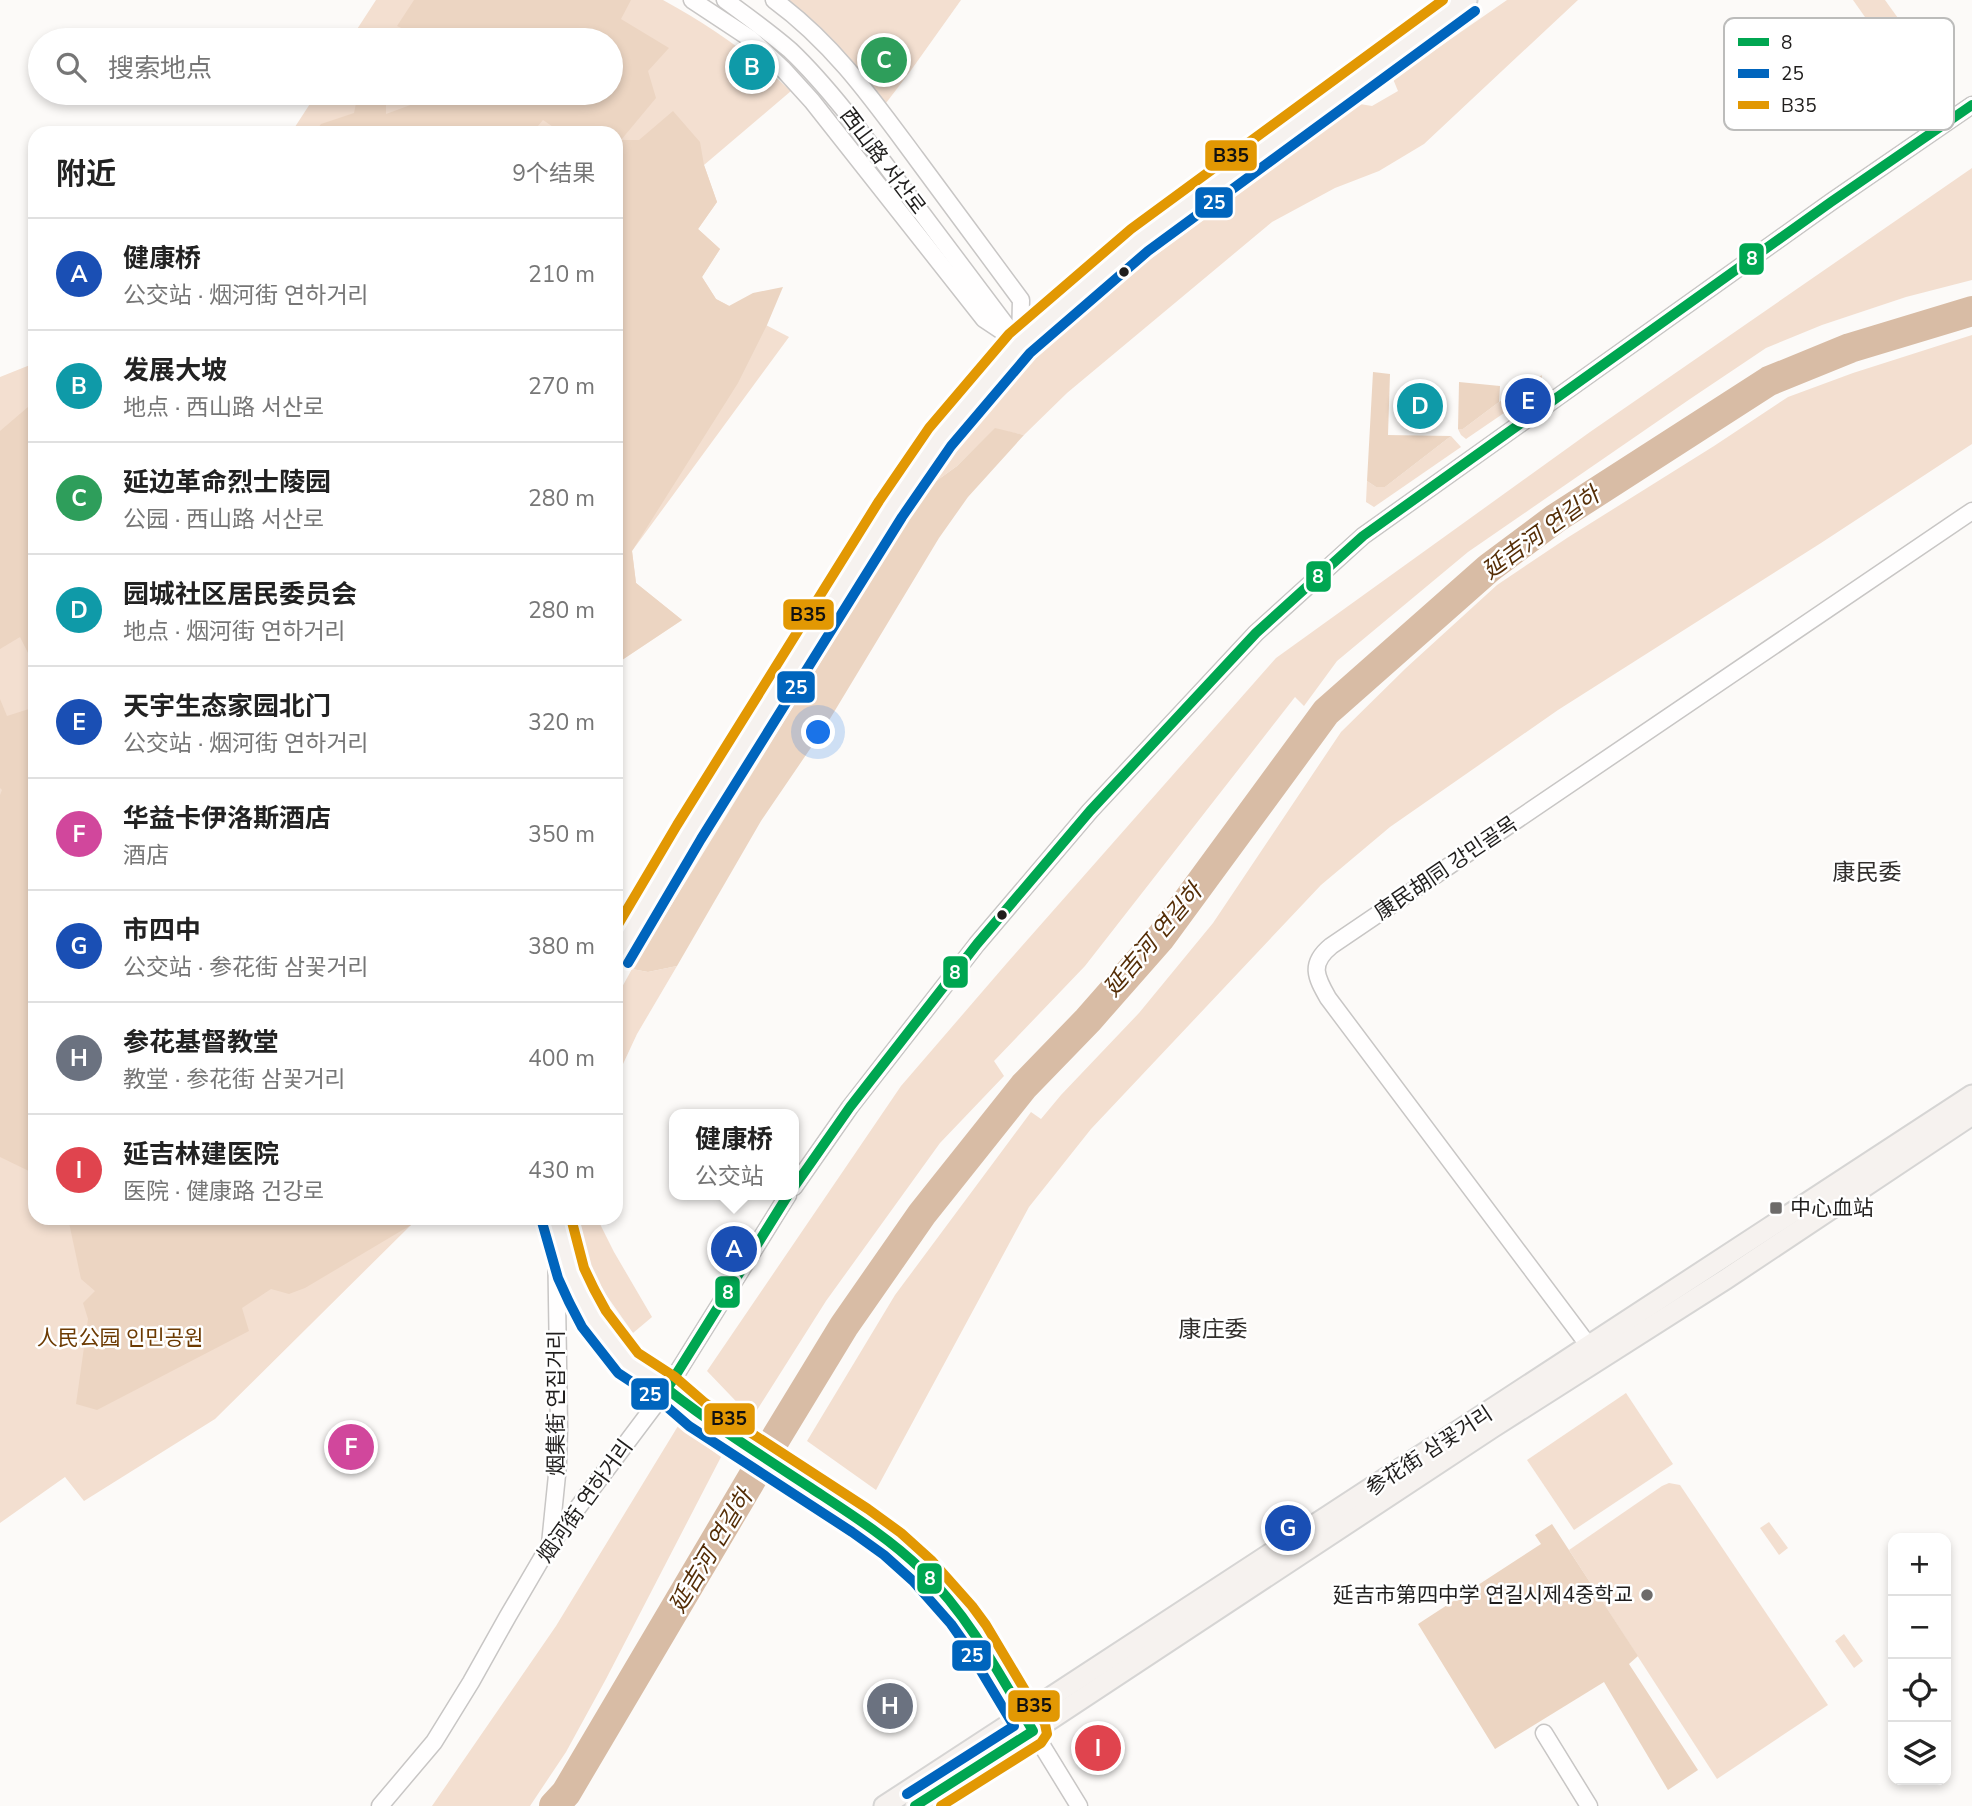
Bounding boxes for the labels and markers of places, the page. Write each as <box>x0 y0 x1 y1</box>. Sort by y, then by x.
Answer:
pin: C <box>861 34 907 86</box>
pin: B <box>729 41 775 93</box>
unlabelled marker <box>1117 265 1131 279</box>
pin: E <box>1505 375 1551 427</box>
pin: D <box>1397 380 1443 432</box>
unlabelled marker <box>995 908 1009 922</box>
place label: 中心血站 <box>1790 1194 1874 1222</box>
marker: 中心血站 <box>1768 1200 1784 1216</box>
pin: A <box>711 1223 757 1275</box>
pin: F <box>328 1421 374 1473</box>
pin: G <box>1265 1502 1311 1554</box>
place label: 延吉市第四中学 연길시제4중학교 <box>1333 1581 1633 1609</box>
marker: 延吉市第四中学 연길시제4중학교 <box>1639 1587 1655 1603</box>
pin: H <box>867 1680 913 1732</box>
pin: I <box>1075 1722 1121 1774</box>

